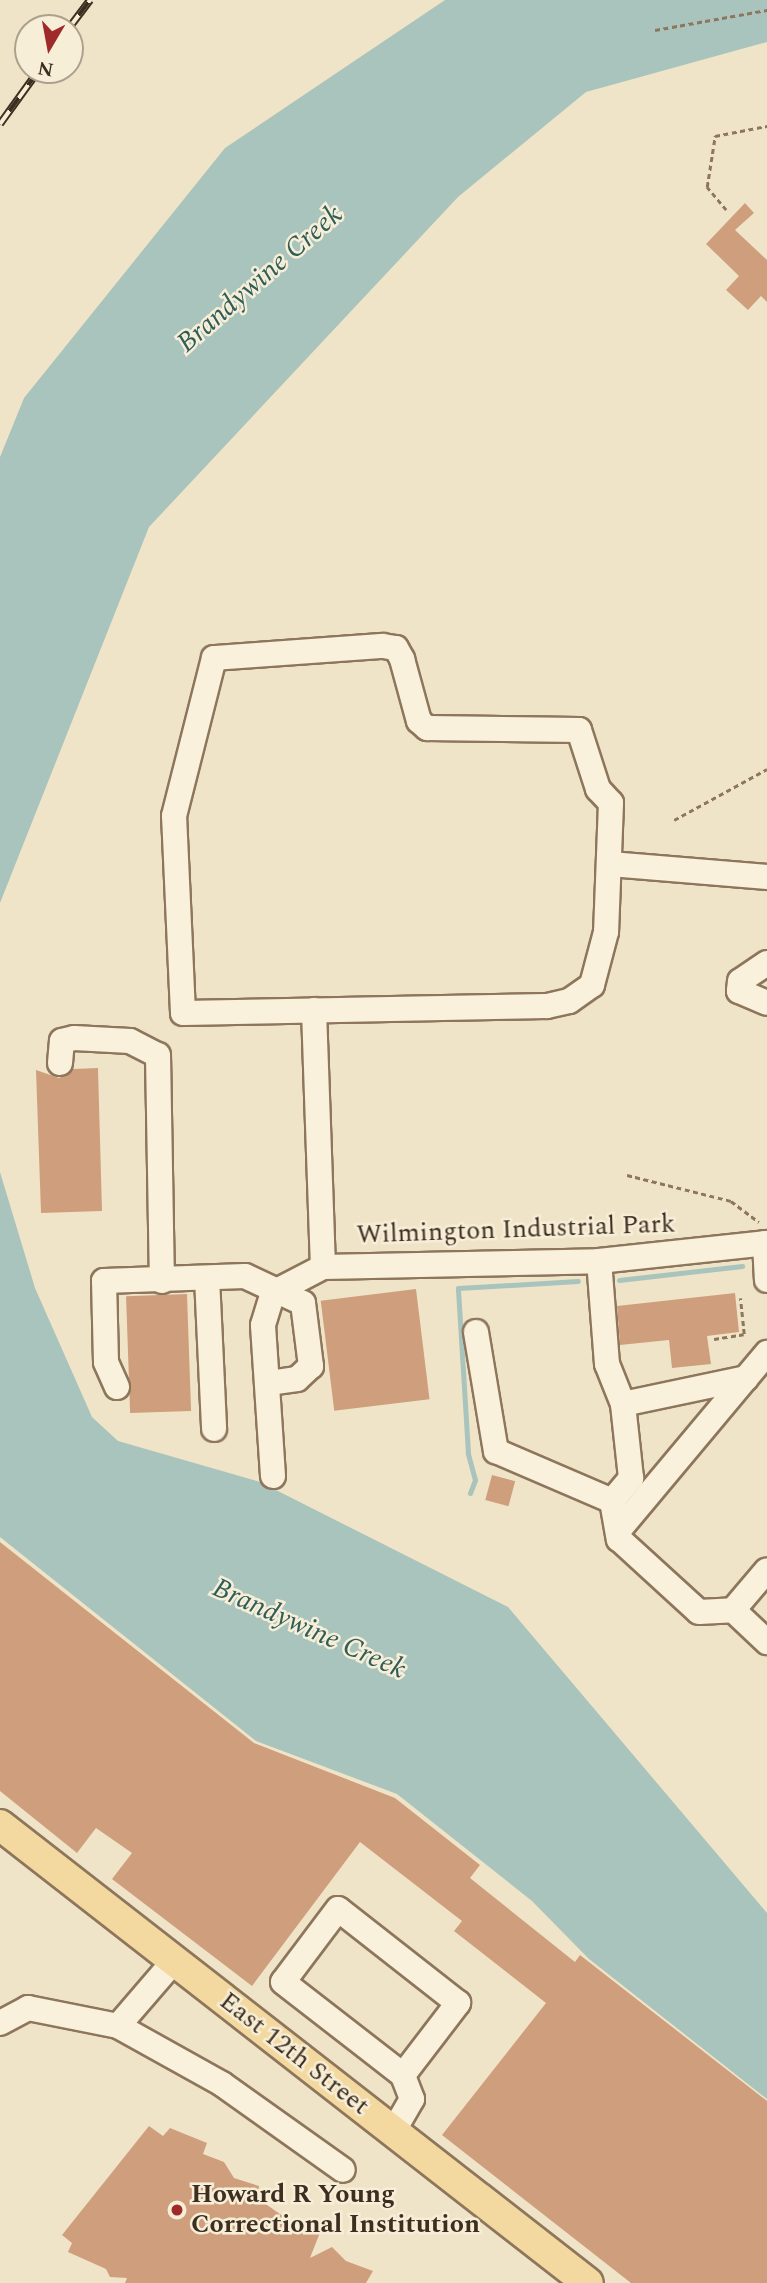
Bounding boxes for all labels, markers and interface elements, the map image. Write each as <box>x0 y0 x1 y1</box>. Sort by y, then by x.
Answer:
north arrow <box>14 14 84 84</box>
text: N <box>35 53 56 84</box>
water label: Brandywine Creek <box>170 198 350 360</box>
street label: Wilmington Industrial Park <box>356 1209 676 1251</box>
water label: Brandywine Creek <box>207 1571 411 1687</box>
street label: East 12th Street <box>213 1986 375 2122</box>
place label: Howard R Young Correctional Institution <box>191 2179 480 2240</box>
marker: Howard R Young Correctional Institution <box>169 2202 185 2218</box>

